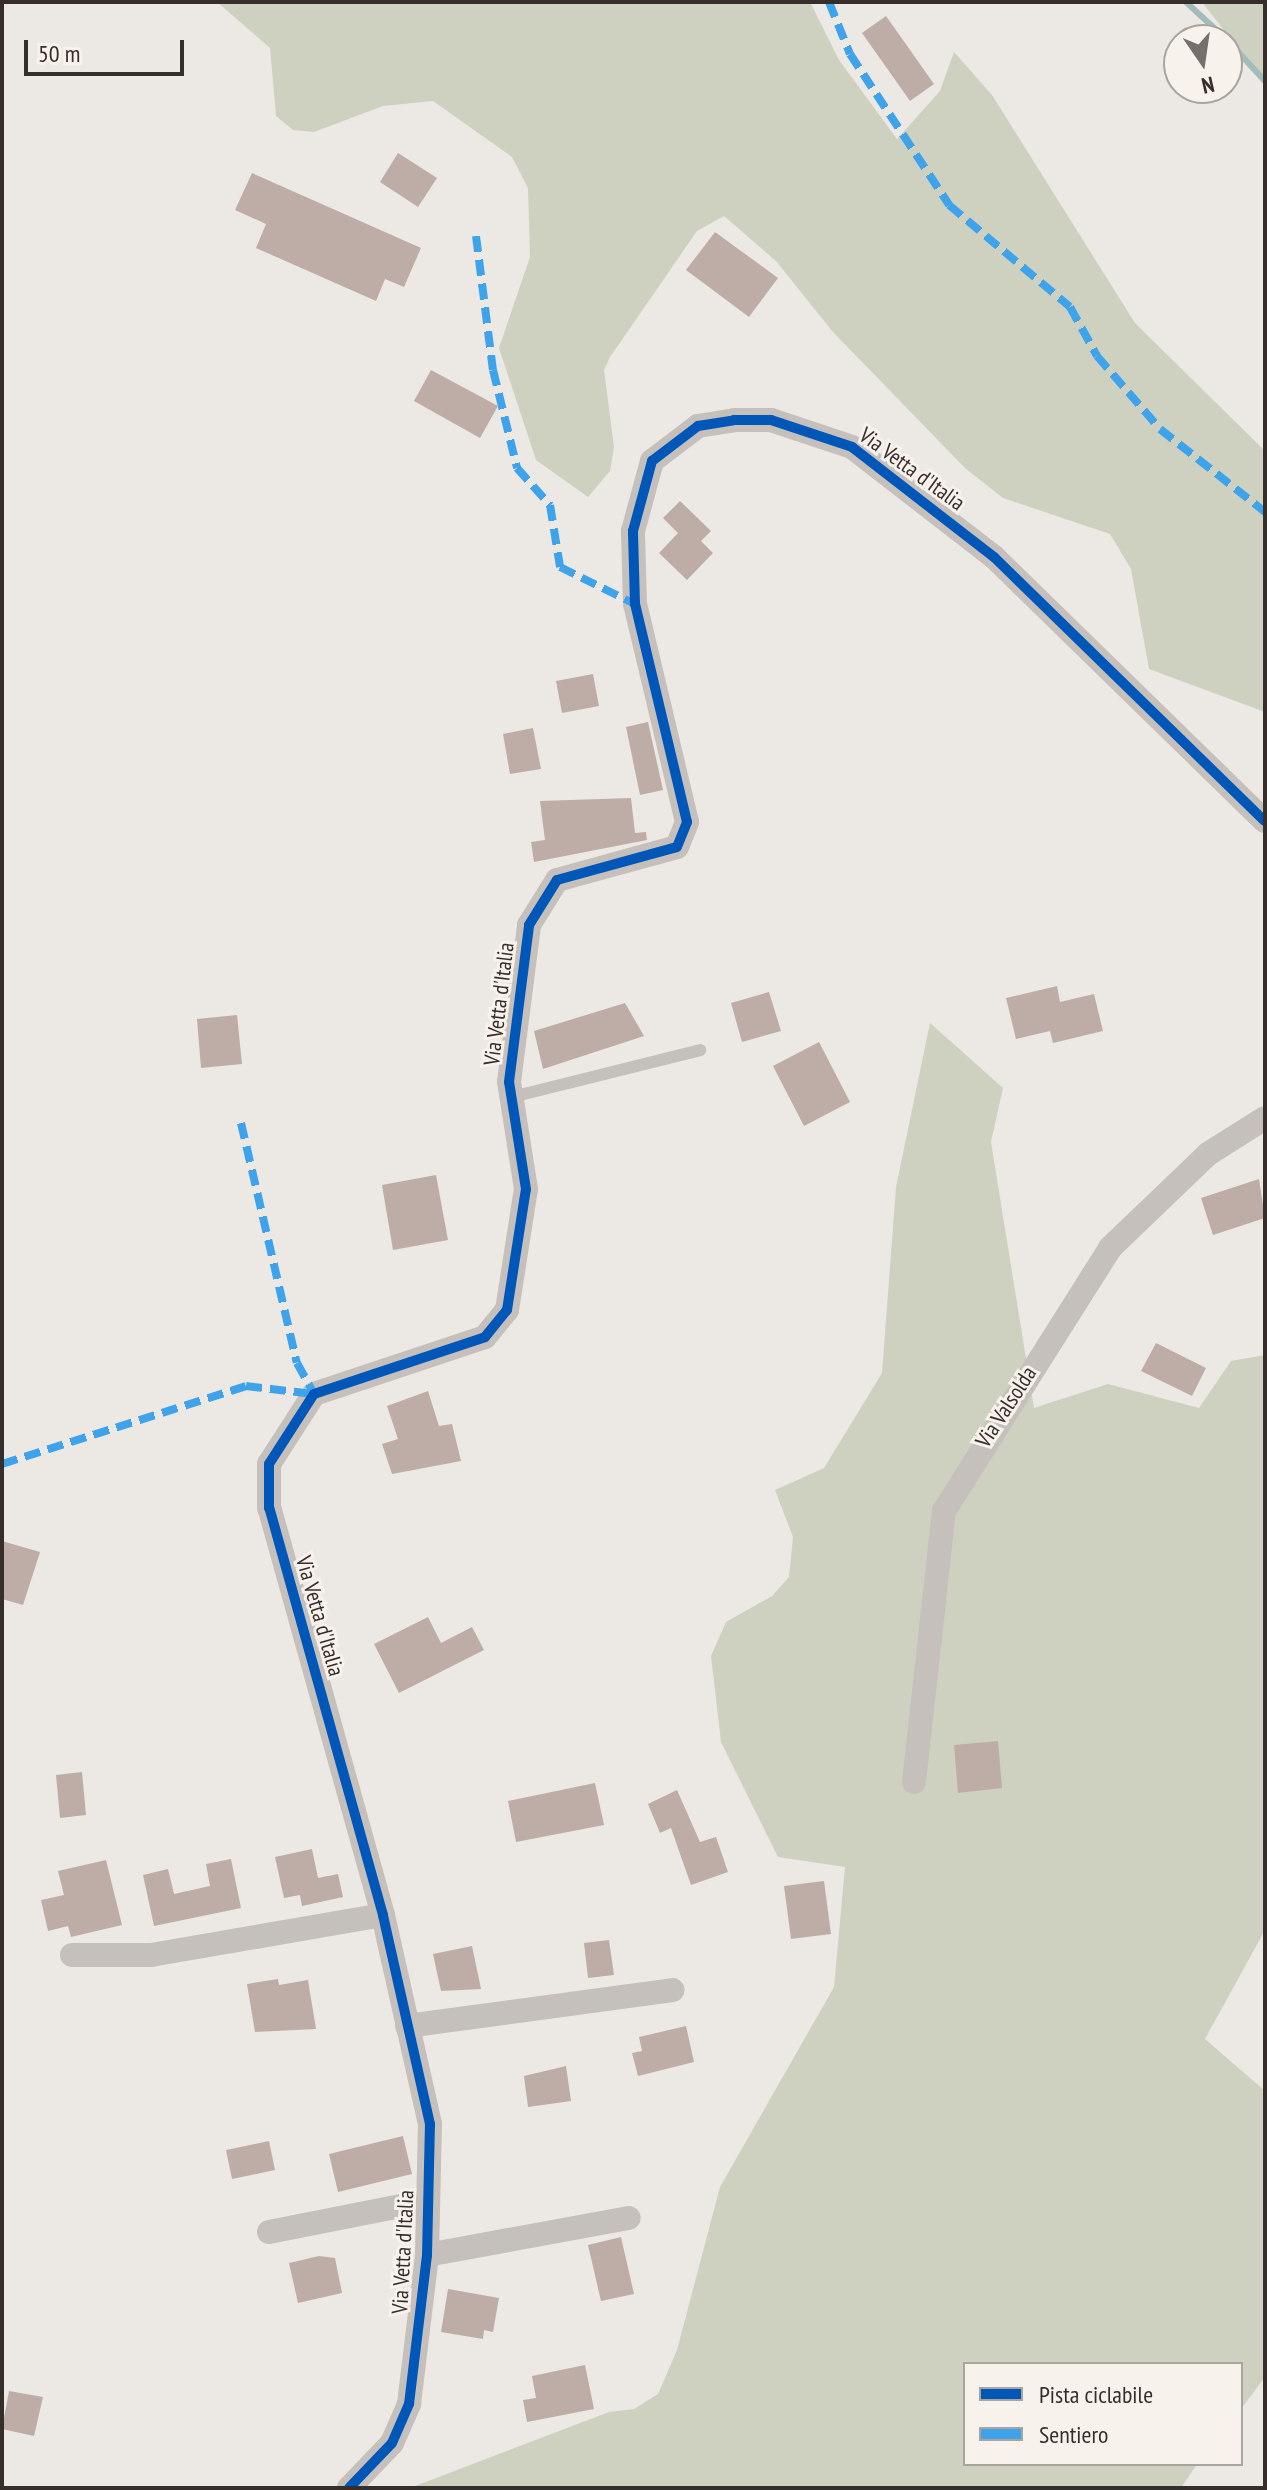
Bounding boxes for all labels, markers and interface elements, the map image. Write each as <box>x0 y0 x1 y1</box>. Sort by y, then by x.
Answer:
scale bar <box>28 24 188 74</box>
north arrow <box>1163 24 1243 104</box>
text: 50 m <box>38 38 80 69</box>
text: N <box>1199 70 1217 100</box>
street label: Via Vetta d'Italia <box>854 422 970 516</box>
street label: Via Vetta d'Italia <box>478 941 520 1067</box>
street label: Via Valsolda <box>970 1361 1042 1453</box>
street label: Via Vetta d'Italia <box>290 1553 350 1679</box>
street label: Via Vetta d'Italia <box>387 2189 419 2315</box>
legend <box>963 2362 1243 2466</box>
text: Pista ciclabile <box>1039 2379 1153 2410</box>
text: Sentiero <box>1039 2419 1108 2450</box>

